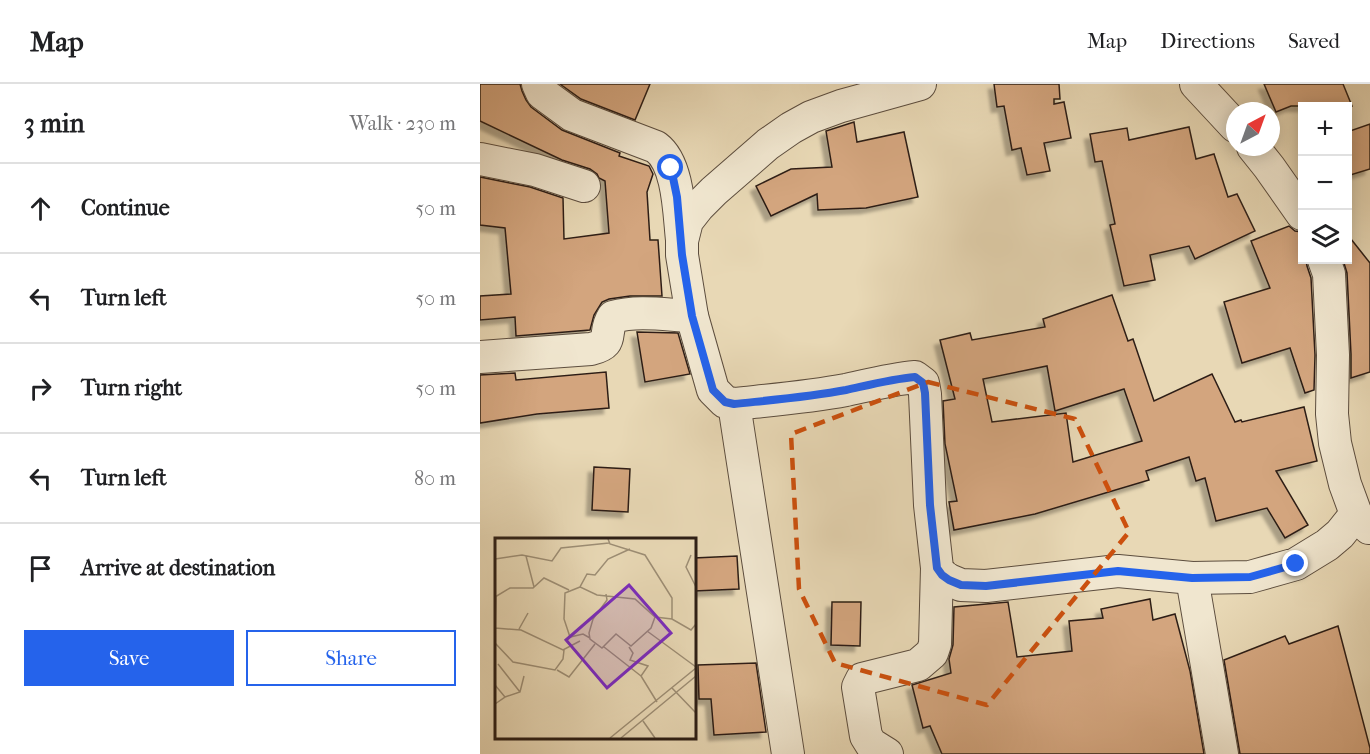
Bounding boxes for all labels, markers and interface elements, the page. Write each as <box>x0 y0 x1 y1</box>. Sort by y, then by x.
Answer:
text: Map <box>30 25 84 58</box>
text: Map <box>1087 29 1127 53</box>
text: Directions <box>1160 29 1255 53</box>
text: Saved <box>1288 29 1340 53</box>
north arrow <box>1226 102 1280 156</box>
map controls <box>1298 102 1352 264</box>
button: + <box>1298 102 1352 156</box>
text: 3 min <box>24 108 85 139</box>
text: Walk · 230 m <box>350 112 456 135</box>
route start <box>657 154 683 180</box>
button: − <box>1298 156 1352 210</box>
icon: ahead <box>24 192 57 225</box>
text: Continue <box>81 195 170 221</box>
text: 50 m <box>415 197 456 220</box>
button: layers <box>1298 210 1352 264</box>
icon: left <box>24 282 57 315</box>
text: Turn left <box>81 285 167 311</box>
text: 50 m <box>415 287 456 310</box>
icon: right <box>24 372 57 405</box>
text: Turn right <box>81 375 182 401</box>
text: 50 m <box>415 377 456 400</box>
icon: left <box>24 462 57 495</box>
text: Turn left <box>81 465 167 491</box>
text: 80 m <box>414 467 456 490</box>
inset map <box>495 538 696 739</box>
route end <box>1282 550 1308 576</box>
icon: arrive <box>24 552 57 585</box>
text: Arrive at destination <box>81 555 275 581</box>
button: Save <box>24 630 234 686</box>
button: Share <box>246 630 456 686</box>

